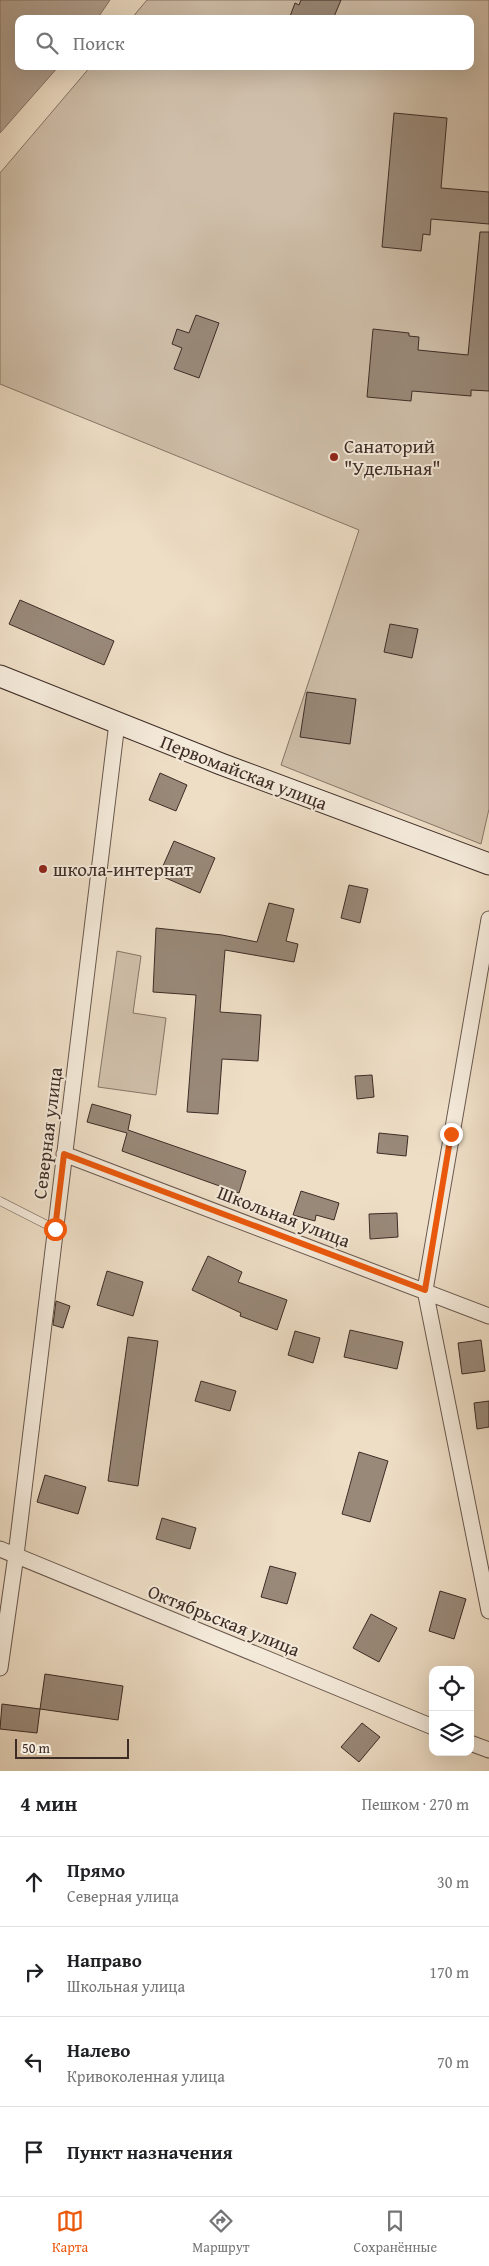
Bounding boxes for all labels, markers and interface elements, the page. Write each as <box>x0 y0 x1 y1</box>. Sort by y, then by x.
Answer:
search box <box>15 15 474 70</box>
icon: search <box>33 29 61 57</box>
text: Поиск <box>73 29 125 57</box>
place label: Санаторий "Удельная" <box>344 432 441 482</box>
marker: Санаторий "Удельная" <box>328 451 340 463</box>
street label: Первомайская улица <box>156 727 332 817</box>
place label: школа-интернат <box>53 855 194 883</box>
marker: школа-интернат <box>37 863 49 875</box>
street label: Северная улица <box>25 1065 69 1201</box>
route end <box>440 1123 463 1146</box>
street label: Школьная улица <box>214 1178 354 1254</box>
route start <box>44 1218 67 1241</box>
street label: Октябрьская улица <box>144 1577 304 1663</box>
map controls <box>429 1666 474 1756</box>
button: locate <box>429 1666 474 1711</box>
button: layers <box>429 1711 474 1756</box>
scale bar <box>15 1736 129 1759</box>
text: 50 m <box>22 1738 50 1758</box>
text: 4 мин <box>20 1788 77 1819</box>
text: Пешком · 270 m <box>362 1792 469 1816</box>
text: Прямо <box>67 1856 125 1884</box>
icon: ahead <box>20 1868 48 1896</box>
text: 30 m <box>437 1870 469 1894</box>
text: Северная улица <box>67 1884 179 1908</box>
text: Направо <box>67 1946 142 1974</box>
icon: right <box>20 1958 48 1986</box>
text: 170 m <box>429 1960 469 1984</box>
text: Школьная улица <box>67 1974 185 1998</box>
text: Налево <box>67 2036 130 2064</box>
icon: left <box>20 2048 48 2076</box>
text: 70 m <box>437 2050 469 2074</box>
text: Кривоколенная улица <box>67 2064 225 2088</box>
icon: arrive <box>20 2138 48 2166</box>
text: Пункт назначения <box>67 2138 233 2166</box>
tab: Карта <box>52 2207 88 2257</box>
tab: Маршрут <box>192 2207 250 2257</box>
tab: Сохранённые <box>354 2207 437 2257</box>

